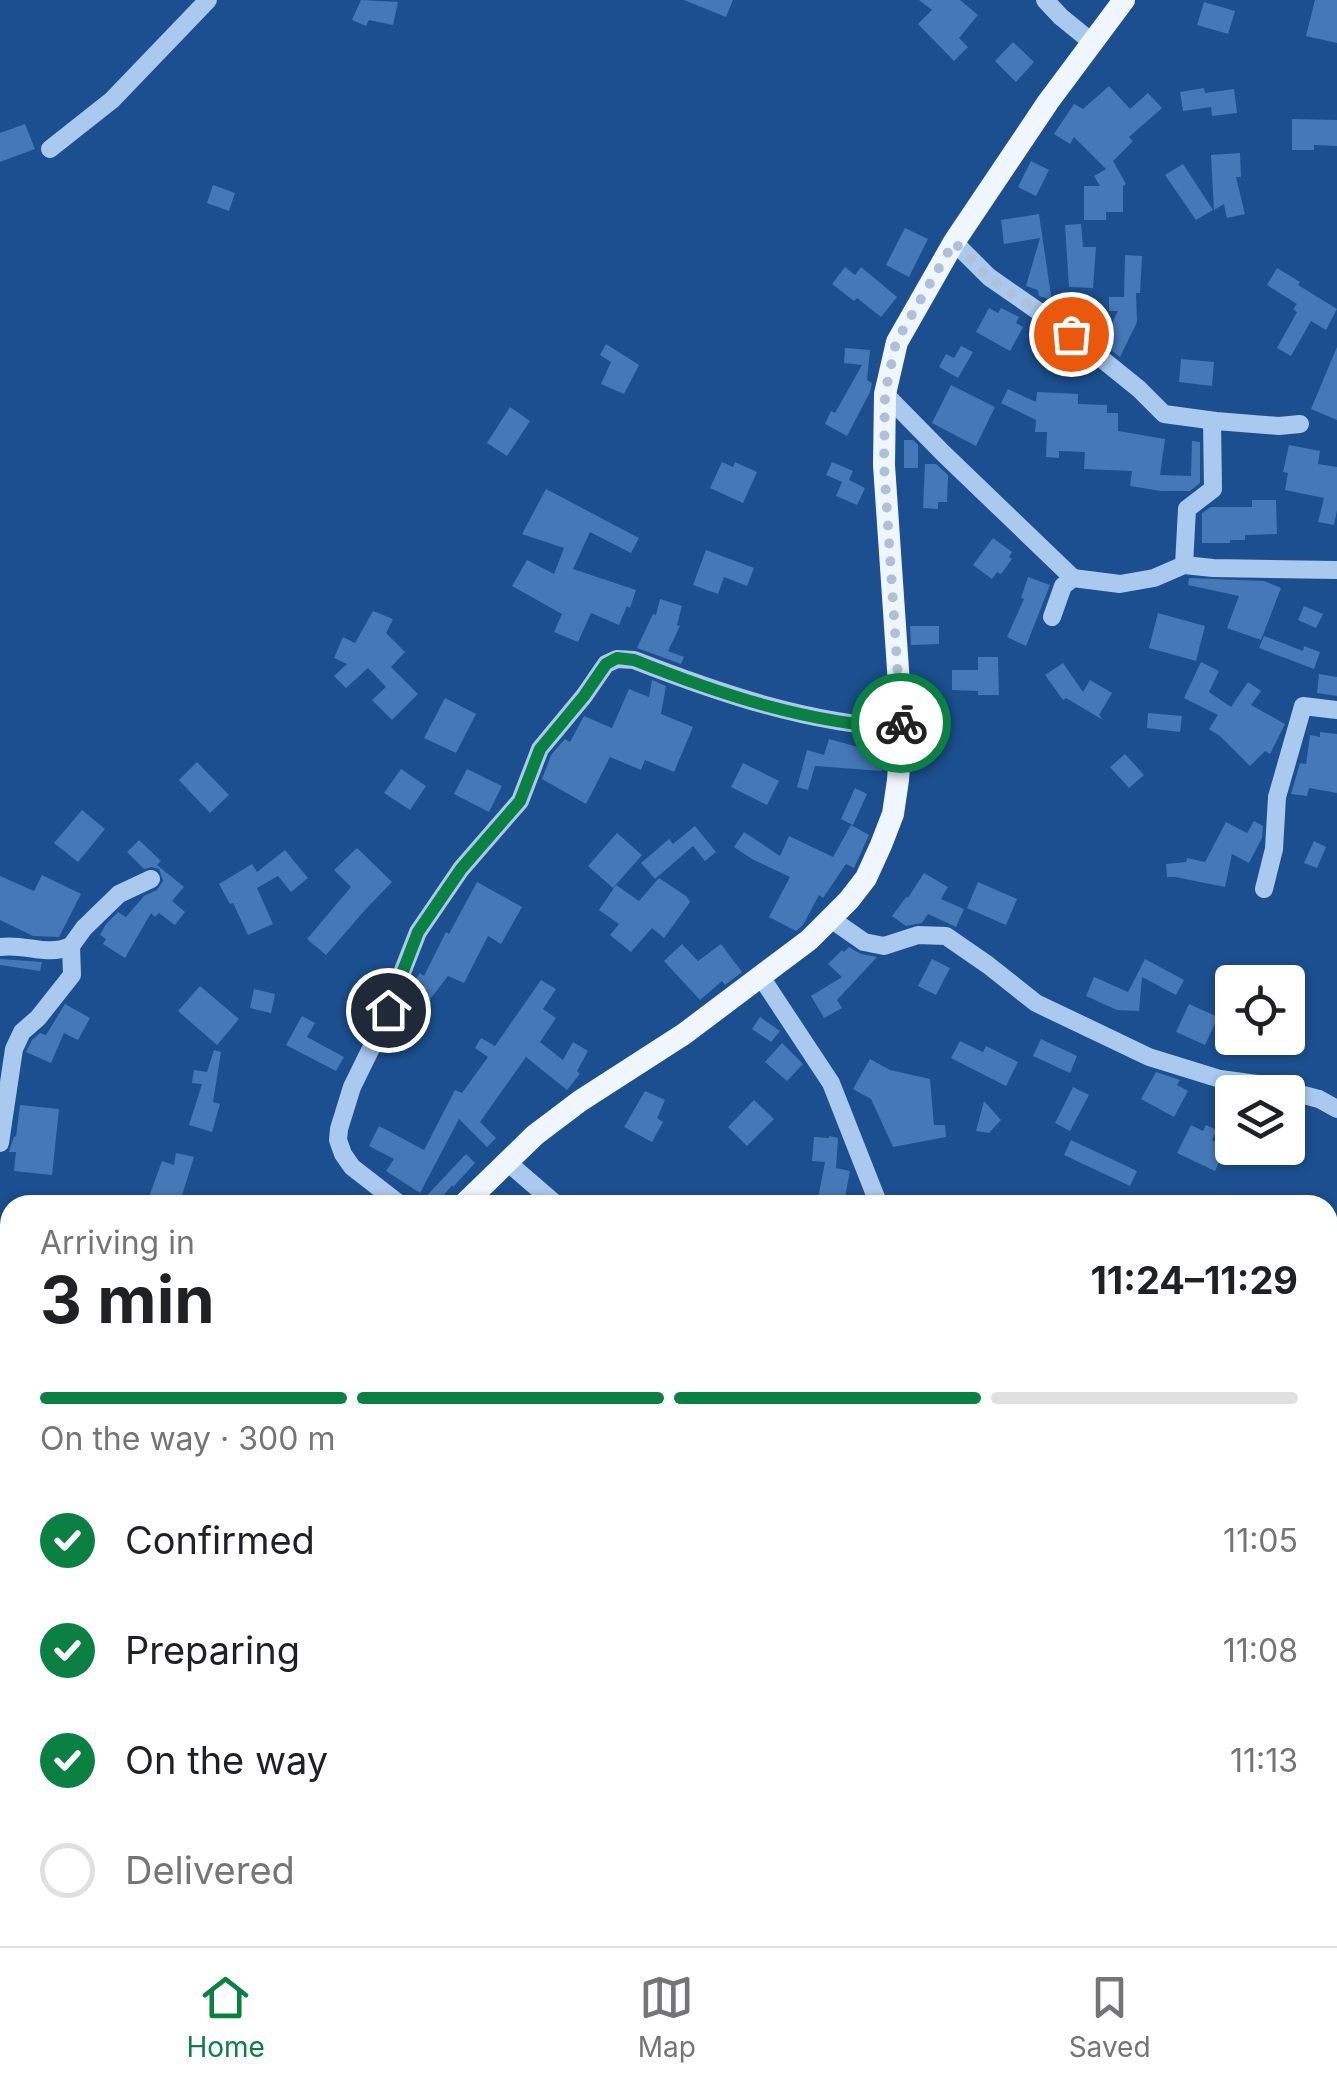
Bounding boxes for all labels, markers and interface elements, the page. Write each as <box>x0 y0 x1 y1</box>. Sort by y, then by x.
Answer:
pin <box>1029 292 1114 377</box>
icon: bag <box>1044 307 1099 362</box>
courier <box>851 673 951 773</box>
icon: bike <box>874 696 929 751</box>
map controls <box>1215 965 1305 1165</box>
button: locate <box>1215 965 1305 1055</box>
pin <box>346 968 431 1053</box>
icon: home <box>361 983 416 1038</box>
button: layers <box>1215 1075 1305 1165</box>
text: Arriving in <box>40 1223 195 1262</box>
text: 11:24–11:29 <box>1090 1257 1298 1303</box>
text: 3 min <box>40 1260 215 1339</box>
text: On the way · 300 m <box>40 1419 335 1458</box>
icon: check <box>40 1513 95 1568</box>
text: Confirmed <box>125 1517 315 1563</box>
text: 11:05 <box>1223 1521 1298 1560</box>
icon: check <box>40 1623 95 1678</box>
text: Preparing <box>125 1627 300 1673</box>
text: 11:08 <box>1223 1631 1298 1670</box>
icon: check <box>40 1733 95 1788</box>
text: On the way <box>125 1737 328 1783</box>
text: 11:13 <box>1230 1741 1298 1780</box>
text: Delivered <box>125 1847 295 1893</box>
tab: Home <box>186 1970 265 2064</box>
tab: Map <box>638 1970 696 2064</box>
tab: Saved <box>1069 1970 1151 2064</box>

